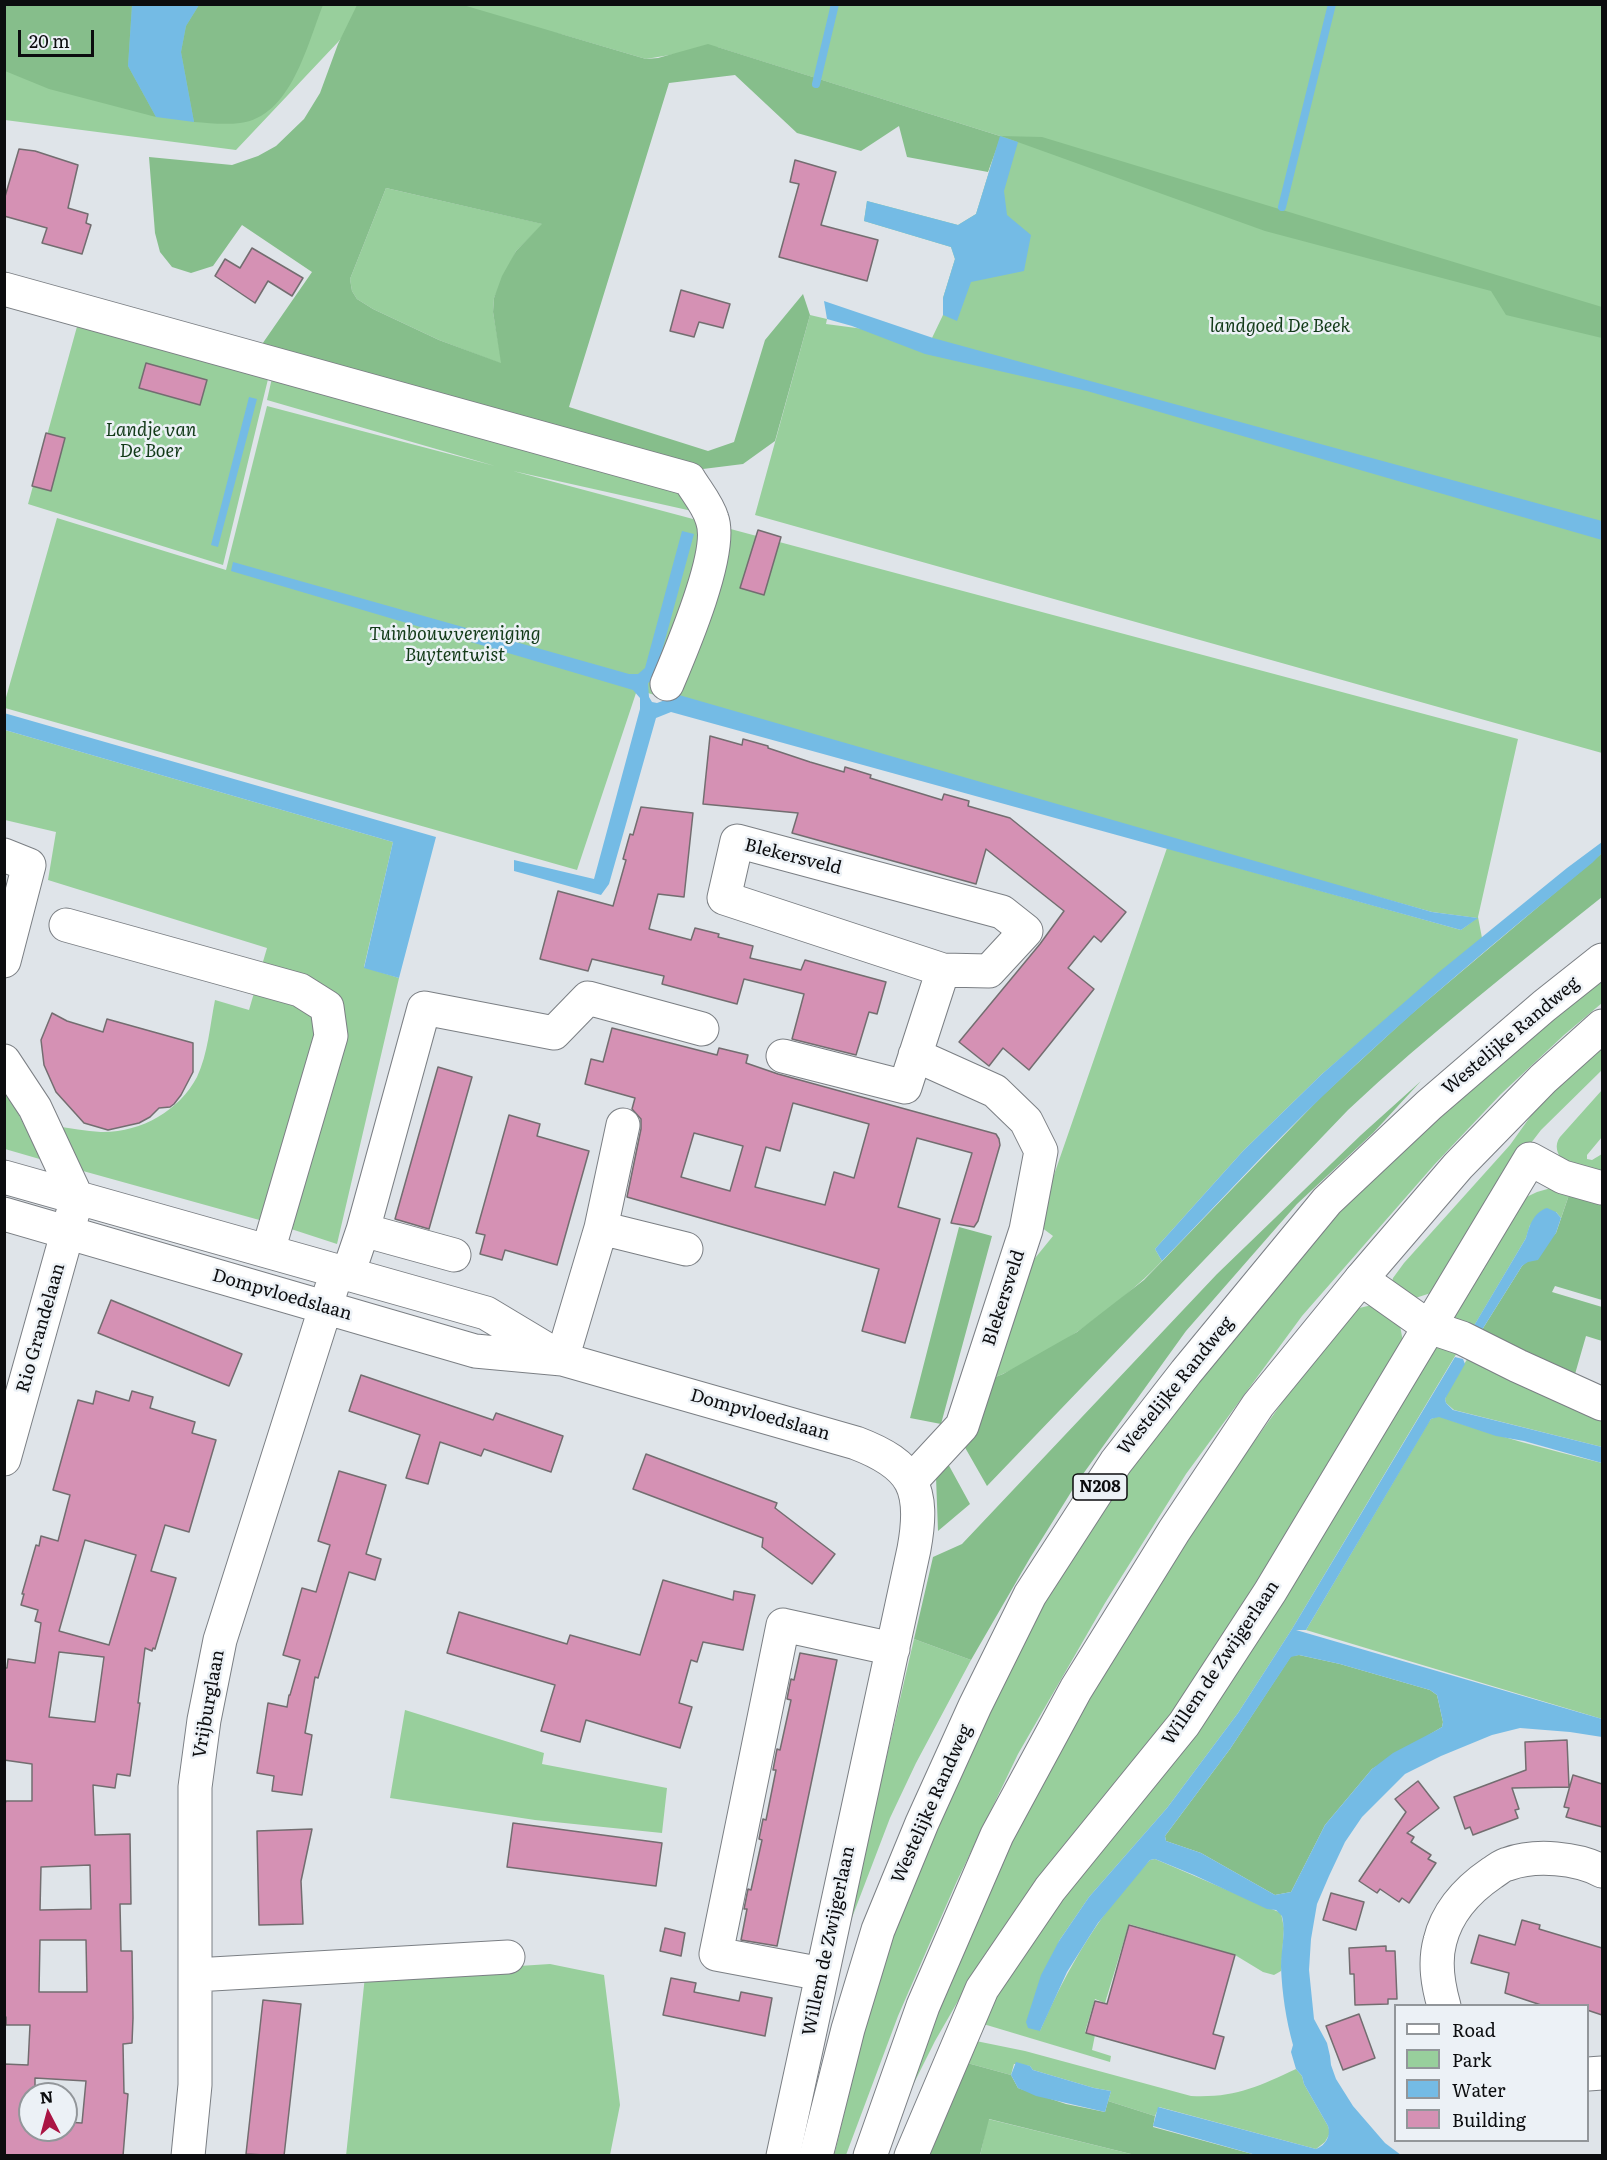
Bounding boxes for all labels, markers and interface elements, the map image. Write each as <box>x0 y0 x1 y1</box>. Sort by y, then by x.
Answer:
scale bar <box>21 18 98 56</box>
text: 20 m <box>29 27 70 54</box>
park label: landgoed De Beek <box>1210 316 1350 338</box>
park label: Landje van De Boer <box>106 420 196 462</box>
park label: Tuinbouwvereniging Buytentwist <box>369 624 541 666</box>
street label: Blekersveld <box>742 835 844 879</box>
street label: Westelijke Randweg <box>1438 973 1584 1099</box>
street label: Blekersveld <box>978 1247 1030 1349</box>
street label: Rio Grandelaan <box>12 1261 70 1395</box>
street label: Dompvloedslaan <box>210 1265 354 1325</box>
street label: Westelijke Randweg <box>1114 1312 1238 1460</box>
street label: Dompvloedslaan <box>688 1385 832 1445</box>
road number: N208 <box>1073 1474 1127 1500</box>
street label: Willem de Zwijgerlaan <box>1158 1577 1284 1749</box>
street label: Vrijburglaan <box>189 1648 229 1760</box>
street label: Westelijke Randweg <box>887 1721 977 1887</box>
street label: Willem de Zwijgerlaan <box>798 1844 860 2038</box>
legend <box>1394 2004 1589 2142</box>
text: Road <box>1452 2016 1496 2043</box>
text: Park <box>1452 2046 1491 2073</box>
text: Water <box>1452 2076 1505 2103</box>
north arrow <box>18 2082 78 2142</box>
text: N <box>38 2083 54 2109</box>
text: Building <box>1452 2106 1526 2133</box>

